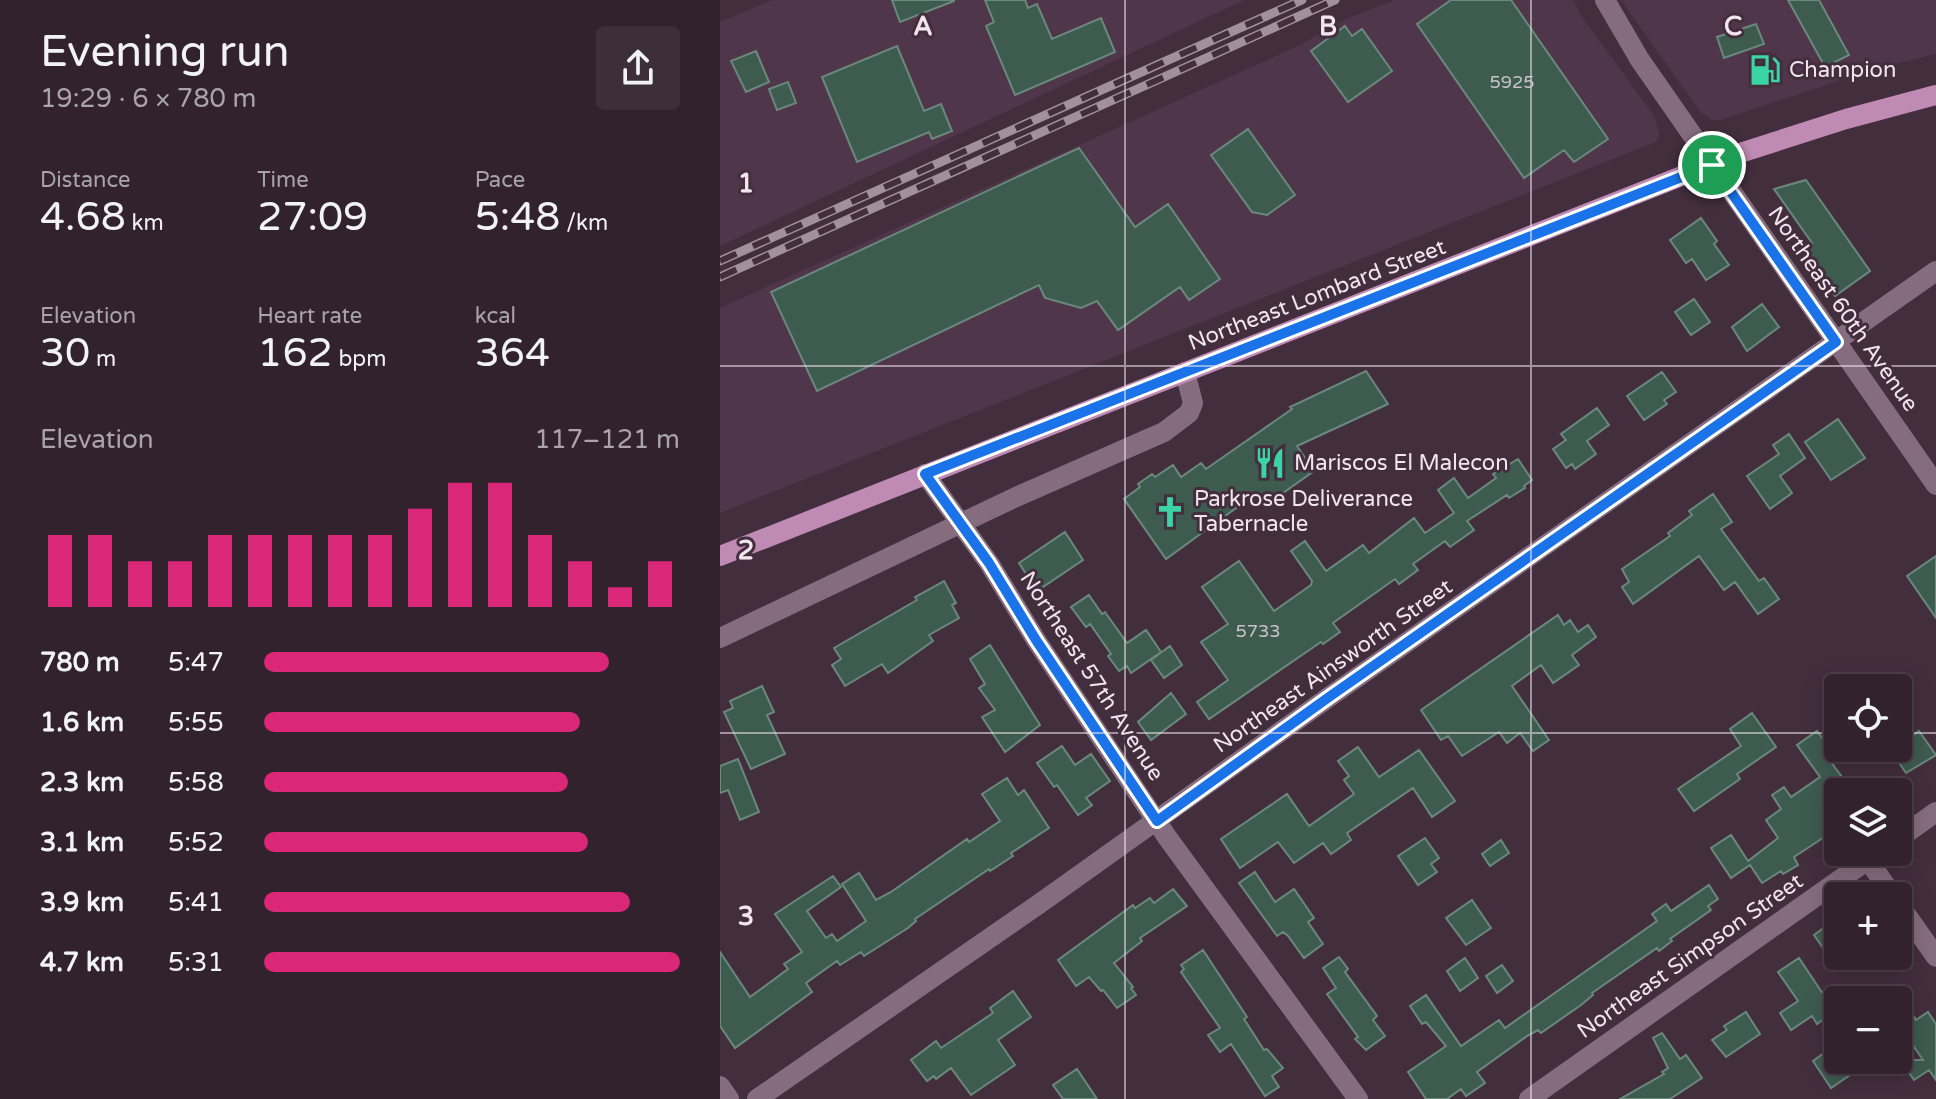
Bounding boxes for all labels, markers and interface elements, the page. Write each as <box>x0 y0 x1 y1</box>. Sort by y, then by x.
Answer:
text: A <box>913 11 933 42</box>
text: B <box>1319 11 1337 42</box>
text: C <box>1724 11 1742 42</box>
text: Evening run <box>40 26 289 79</box>
button: share <box>596 26 680 110</box>
fuel station icon: Champion <box>1748 53 1782 87</box>
place label: Champion <box>1789 57 1896 83</box>
house number: 5925 <box>1489 71 1535 93</box>
text: 19:29 · 6 × 780 m <box>40 83 256 114</box>
pin <box>1678 131 1746 199</box>
icon: arrive <box>1690 143 1734 187</box>
text: Distance <box>40 167 131 193</box>
text: Time <box>257 167 309 193</box>
text: Pace <box>475 167 525 193</box>
text: 1 <box>738 168 754 199</box>
text: 4.68 <box>40 193 126 241</box>
text: 27:09 <box>257 193 368 241</box>
text: 5:48 <box>475 193 560 241</box>
street label: Northeast 60th Avenue <box>1762 201 1924 417</box>
text: km <box>126 210 164 236</box>
text: /km <box>560 210 608 236</box>
street label: Northeast Lombard Street <box>1185 234 1449 356</box>
text: Elevation <box>40 303 136 329</box>
text: Heart rate <box>257 303 362 329</box>
text: kcal <box>475 303 516 329</box>
text: 30 <box>40 329 90 377</box>
text: 162 <box>257 329 333 377</box>
text: 364 <box>475 329 550 377</box>
text: m <box>90 346 116 372</box>
text: bpm <box>333 346 386 372</box>
text: Elevation <box>40 424 154 455</box>
text: 117–121 m <box>534 424 680 455</box>
restaurant icon: Mariscos El Malecon <box>1253 446 1287 480</box>
place label: Mariscos El Malecon <box>1294 450 1509 476</box>
place label: Parkrose Deliverance Tabernacle <box>1194 486 1413 537</box>
church icon: Parkrose Deliverance Tabernacle <box>1153 495 1187 529</box>
text: 2 <box>738 535 754 566</box>
street label: Northeast 57th Avenue <box>1015 566 1169 786</box>
street label: Northeast Ainsworth Street <box>1209 573 1457 759</box>
house number: 5733 <box>1235 620 1281 642</box>
text: 780 m <box>40 647 120 678</box>
text: 5:47 <box>168 647 224 678</box>
map controls <box>1824 674 1912 1074</box>
button: locate <box>1824 674 1912 762</box>
text: 1.6 km <box>40 707 124 738</box>
text: 5:55 <box>168 707 224 738</box>
text: 2.3 km <box>40 767 124 798</box>
text: 5:58 <box>168 767 224 798</box>
button: layers <box>1824 778 1912 866</box>
text: 3.1 km <box>40 827 124 858</box>
text: 5:52 <box>168 827 224 858</box>
street label: Northeast Simpson Street <box>1572 868 1808 1044</box>
button: + <box>1824 882 1912 970</box>
text: 3.9 km <box>40 887 124 918</box>
text: 5:41 <box>168 887 224 918</box>
text: 3 <box>738 901 754 932</box>
text: 4.7 km <box>40 947 124 978</box>
text: 5:31 <box>168 947 224 978</box>
button: − <box>1824 986 1912 1074</box>

